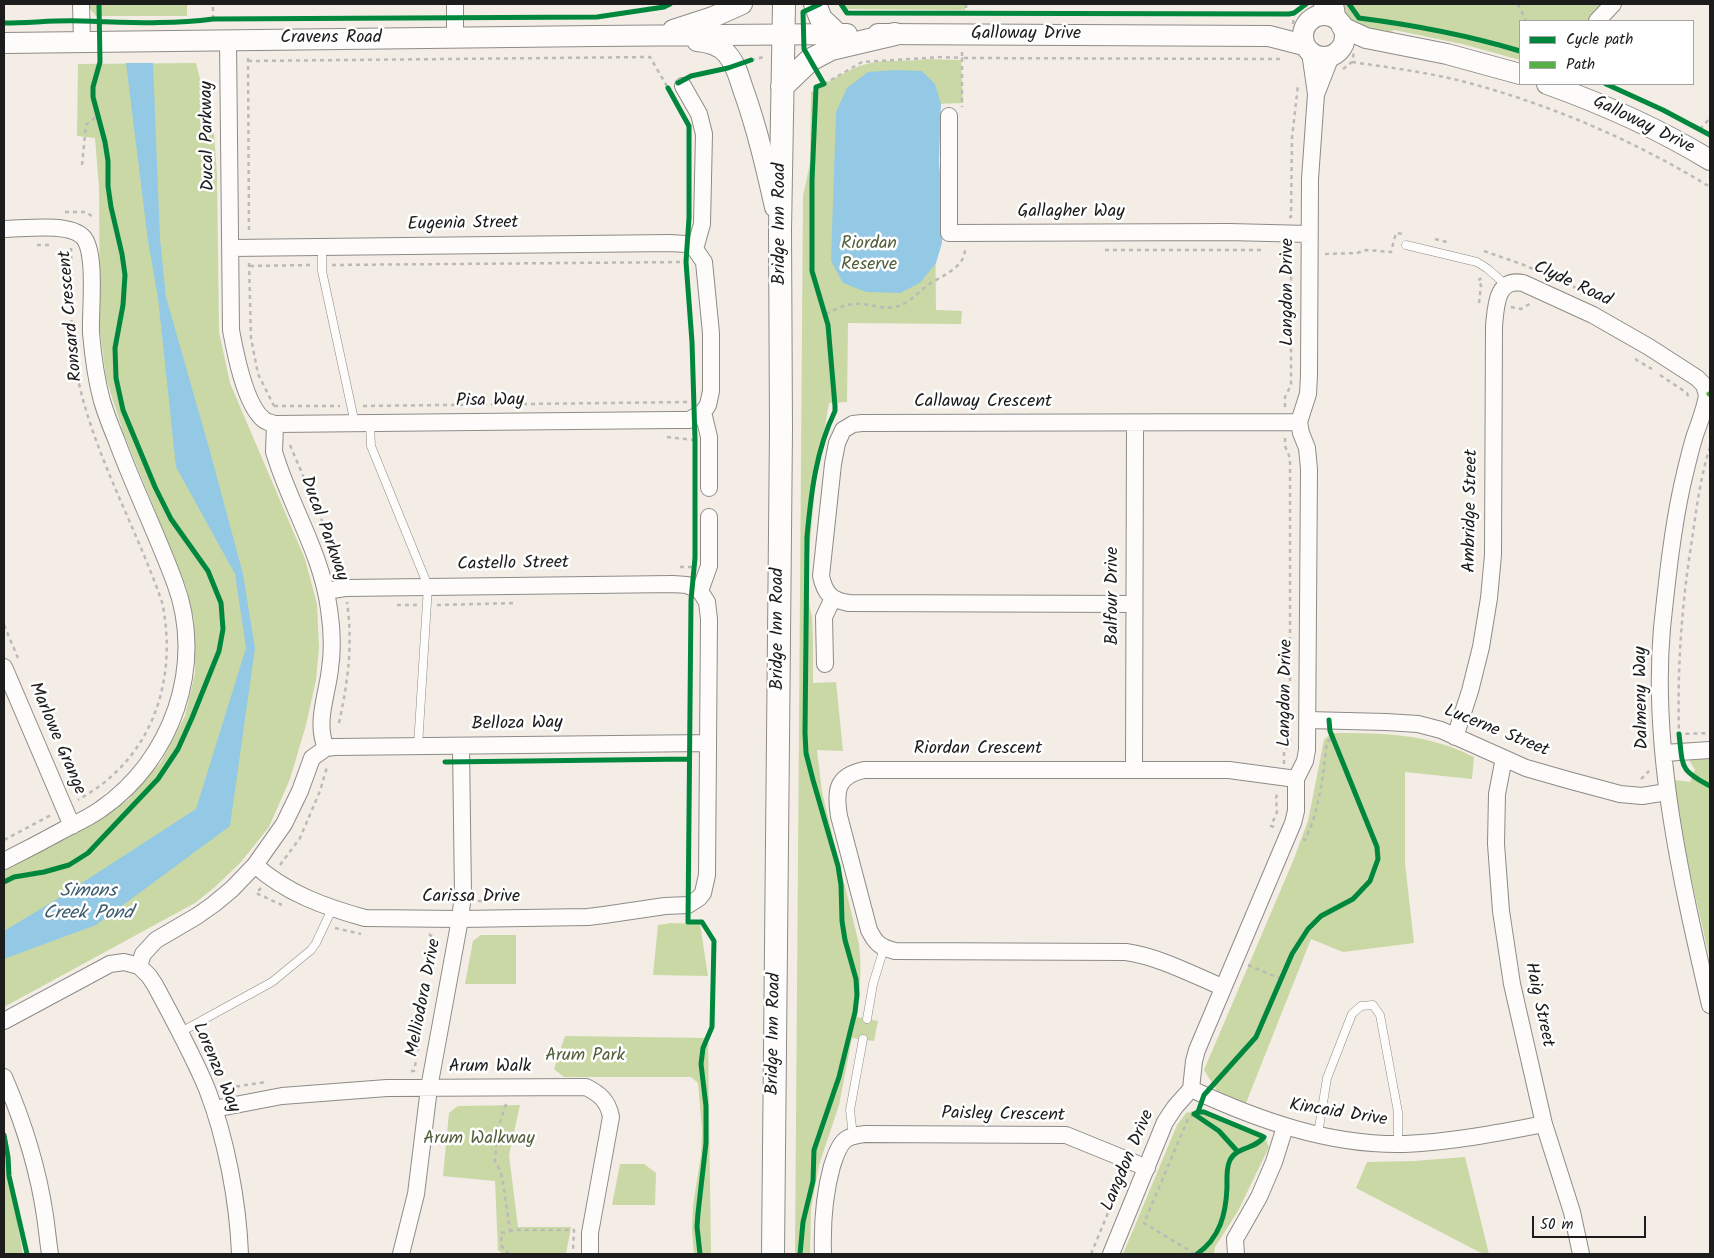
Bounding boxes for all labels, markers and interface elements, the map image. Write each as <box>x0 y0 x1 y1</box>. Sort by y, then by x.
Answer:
legend <box>1519 20 1694 85</box>
street label: Galloway Drive <box>971 24 1081 46</box>
street label: Cravens Road <box>280 28 382 50</box>
text: Cycle path <box>1566 28 1633 52</box>
text: Path <box>1566 53 1595 77</box>
street label: Ducal Parkway <box>197 81 221 191</box>
street label: Galloway Drive <box>1589 92 1697 160</box>
street label: Bridge Inn Road <box>770 163 792 285</box>
street label: Gallagher Way <box>1017 202 1125 224</box>
street label: Eugenia Street <box>407 213 519 237</box>
park label: Riordan Reserve <box>841 234 897 276</box>
street label: Langdon Drive <box>1278 238 1300 346</box>
street label: Ronsard Crescent <box>56 249 88 383</box>
street label: Clyde Road <box>1529 257 1615 313</box>
street label: Pisa Way <box>456 391 524 413</box>
street label: Callaway Crescent <box>914 392 1052 414</box>
street label: Ambridge Street <box>1460 449 1484 573</box>
street label: Ducal Parkway <box>294 474 352 584</box>
street label: Balfour Drive <box>1103 547 1125 645</box>
street label: Castello Street <box>457 553 569 577</box>
street label: Bridge Inn Road <box>768 568 790 690</box>
street label: Langdon Drive <box>1275 639 1299 747</box>
street label: Dalmeny Way <box>1631 646 1655 750</box>
street label: Marlowe Grange <box>23 679 89 799</box>
street label: Lucerne Street <box>1440 701 1552 763</box>
street label: Belloza Way <box>471 713 563 737</box>
street label: Riordan Crescent <box>914 739 1042 761</box>
water label: Simons Creek Pond <box>43 882 133 926</box>
street label: Carissa Drive <box>422 887 520 909</box>
street label: Melliodora Drive <box>403 937 447 1059</box>
street label: Haig Street <box>1518 961 1558 1049</box>
street label: Bridge Inn Road <box>763 973 787 1095</box>
street label: Lorenzo Way <box>186 1020 244 1116</box>
park label: Arum Park <box>545 1046 625 1068</box>
street label: Arum Walk <box>449 1057 531 1079</box>
street label: Kincaid Drive <box>1287 1096 1389 1132</box>
street label: Paisley Crescent <box>941 1104 1065 1128</box>
street label: Langdon Drive <box>1098 1107 1160 1215</box>
park label: Arum Walkway <box>423 1129 535 1151</box>
scale bar <box>1534 1206 1648 1238</box>
text: 50 m <box>1540 1213 1574 1237</box>

